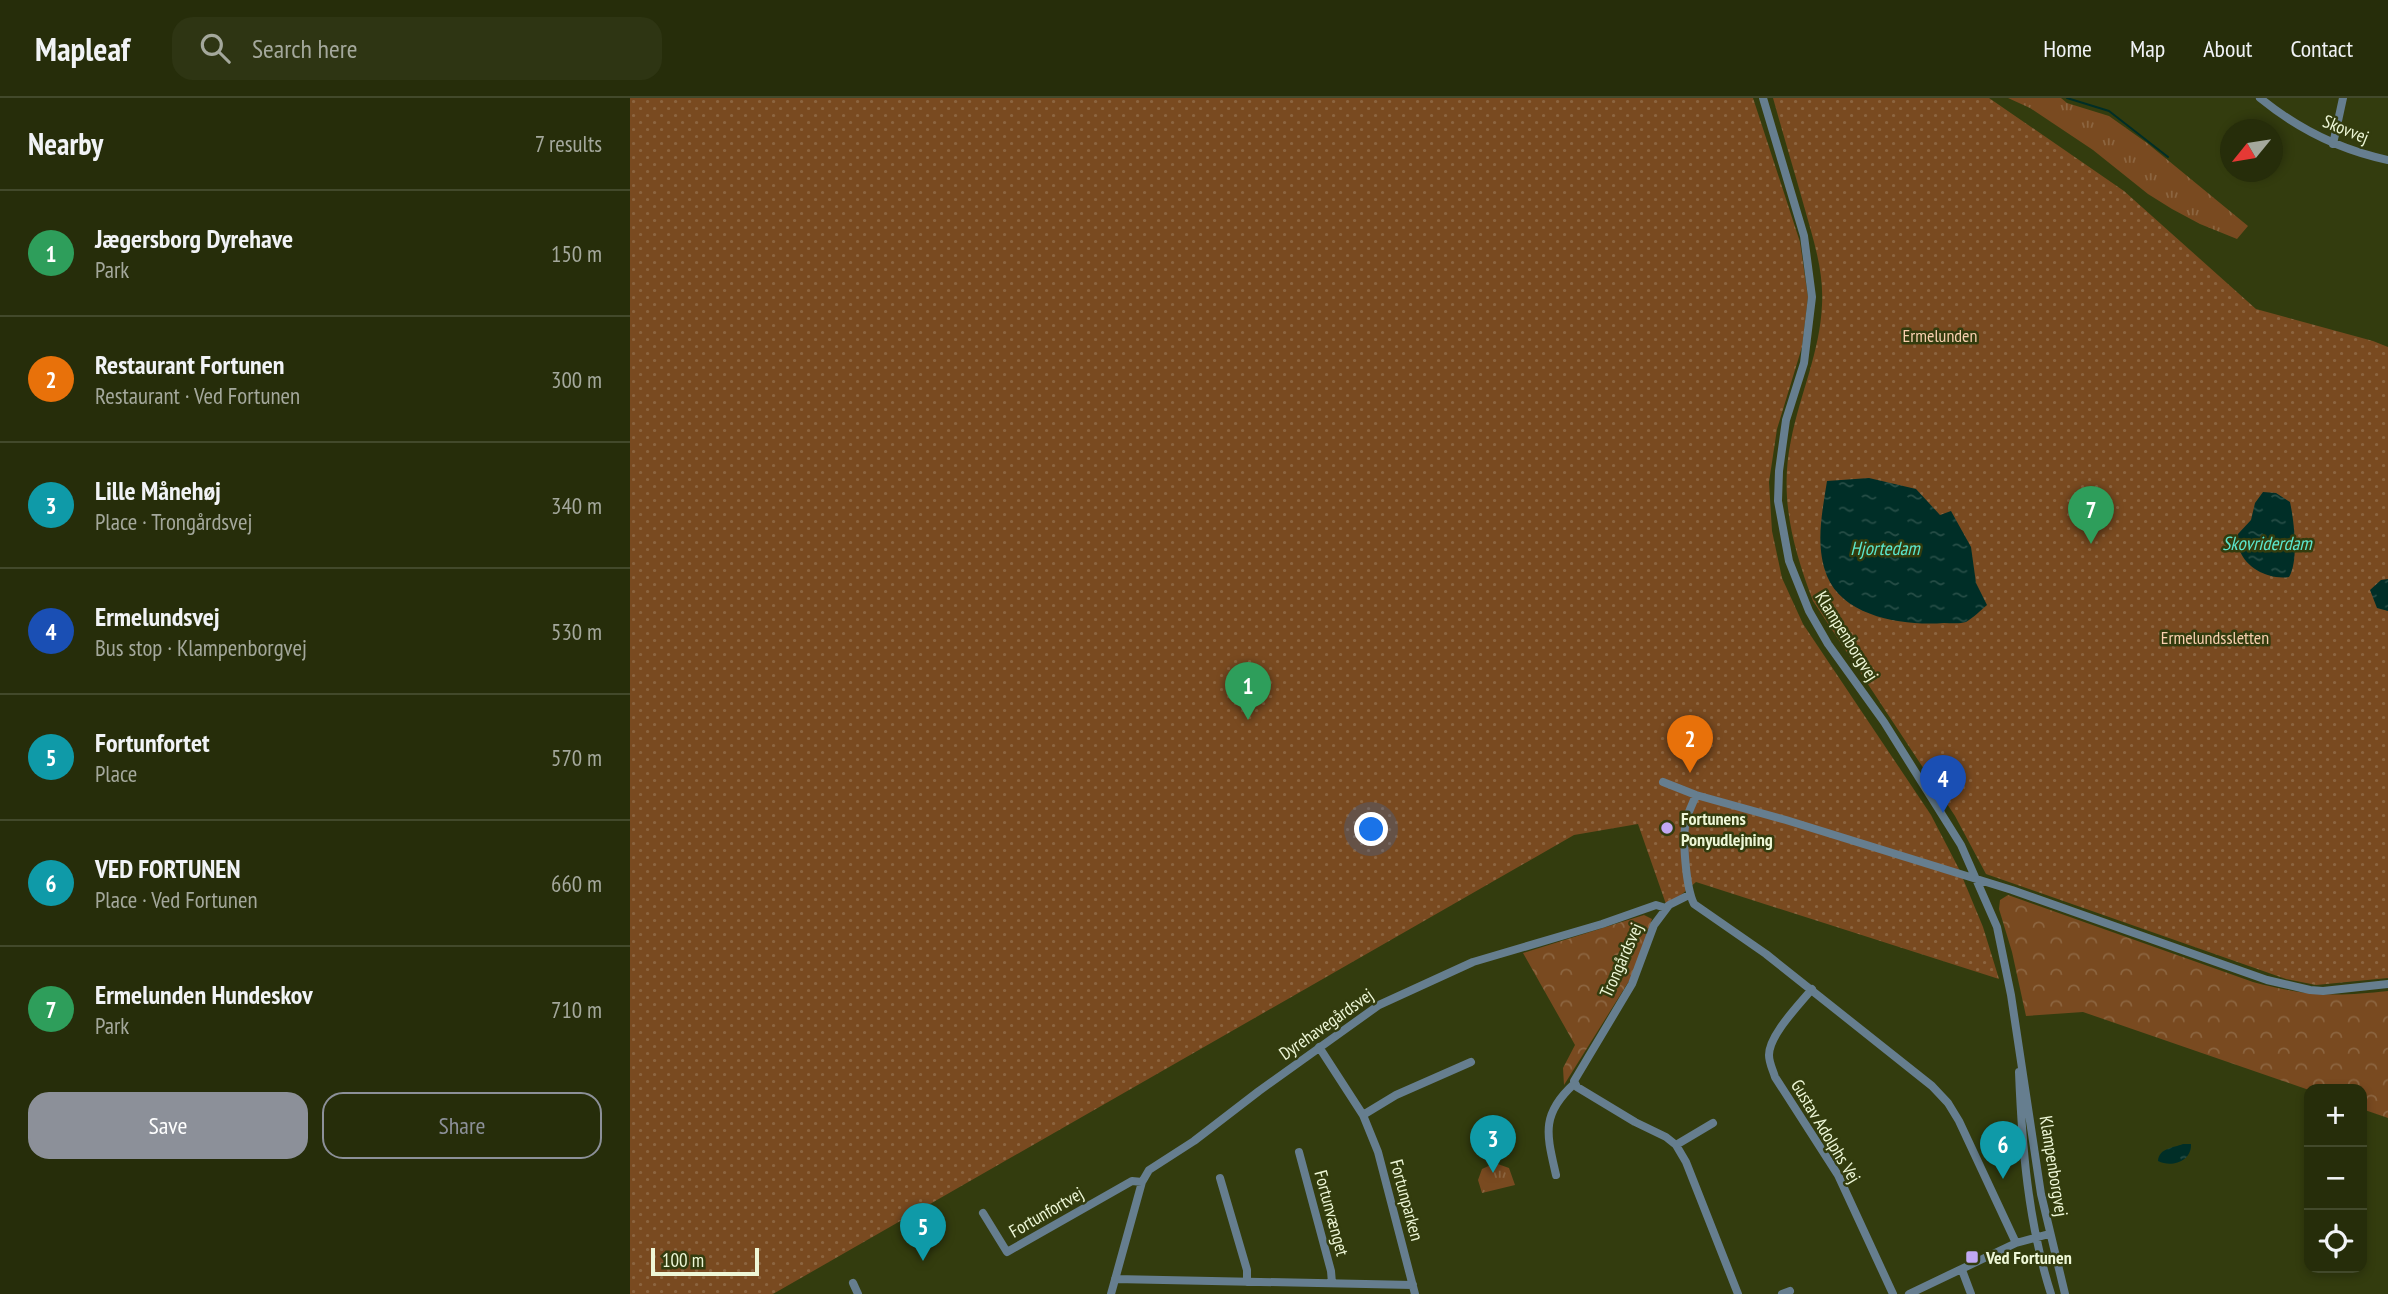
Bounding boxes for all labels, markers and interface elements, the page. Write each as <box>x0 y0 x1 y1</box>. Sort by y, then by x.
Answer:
search box <box>172 17 662 80</box>
text: Mapleaf <box>35 27 130 70</box>
icon: search <box>196 29 234 67</box>
text: Search here <box>252 32 358 65</box>
text: Home <box>2043 33 2092 64</box>
text: Map <box>2130 33 2165 64</box>
text: About <box>2203 33 2252 64</box>
text: Contact <box>2290 33 2353 64</box>
street label: Skovvej <box>2320 109 2372 149</box>
north arrow <box>2220 119 2283 182</box>
text: Nearby <box>28 124 103 163</box>
text: 7 results <box>535 129 602 158</box>
text: Jægersborg Dyrehave <box>95 222 293 255</box>
text: 1 <box>46 239 57 268</box>
text: 150 m <box>551 239 602 268</box>
text: Park <box>95 255 129 284</box>
park label: Ermelunden <box>1903 324 1977 347</box>
text: Restaurant Fortunen <box>95 348 284 381</box>
text: 2 <box>46 365 57 394</box>
text: 300 m <box>551 365 602 394</box>
text: Restaurant · Ved Fortunen <box>95 381 300 410</box>
text: Lille Månehøj <box>95 474 221 507</box>
pin: 7 <box>2068 486 2114 544</box>
text: 3 <box>46 491 57 520</box>
text: 340 m <box>551 491 602 520</box>
text: Place · Trongårdsvej <box>95 507 252 536</box>
water label: Skovriderdam <box>2222 531 2313 555</box>
water label: Hjortedam <box>1850 536 1921 560</box>
street label: Klampenborgvej <box>1810 587 1884 685</box>
text: Ermelundsvej <box>95 600 220 633</box>
text: 4 <box>46 617 57 646</box>
text: 530 m <box>551 617 602 646</box>
park label: Ermelundssletten <box>2161 626 2269 649</box>
text: Bus stop · Klampenborgvej <box>95 633 307 662</box>
pin: 1 <box>1225 662 1271 720</box>
pin: 2 <box>1667 715 1713 773</box>
text: Fortunfortet <box>95 726 210 759</box>
text: 5 <box>46 743 57 772</box>
text: 570 m <box>551 743 602 772</box>
pin: 4 <box>1920 755 1966 813</box>
text: Place <box>95 759 137 788</box>
place label: Fortunens Ponyudlejning <box>1681 807 1773 851</box>
your location <box>1354 812 1388 846</box>
marker: Fortunens Ponyudlejning <box>1659 820 1675 836</box>
text: VED FORTUNEN <box>95 852 241 885</box>
text: 6 <box>46 869 57 898</box>
text: 660 m <box>551 869 602 898</box>
text: Place · Ved Fortunen <box>95 885 257 914</box>
street label: Trongårdsvej <box>1594 919 1648 1001</box>
text: Ermelunden Hundeskov <box>95 978 313 1011</box>
street label: Dyrehavegårdsvej <box>1274 983 1378 1065</box>
text: 7 <box>46 995 57 1024</box>
text: 710 m <box>551 995 602 1024</box>
text: Park <box>95 1011 129 1040</box>
street label: Gustav Adolphs Vej <box>1786 1075 1866 1187</box>
map controls <box>2304 1084 2367 1273</box>
button: + <box>2304 1084 2367 1147</box>
button: Save <box>28 1092 308 1159</box>
button: Share <box>322 1092 602 1159</box>
street label: Klampenborgvej <box>2035 1114 2073 1218</box>
pin: 3 <box>1470 1115 1516 1173</box>
pin: 6 <box>1980 1121 2026 1179</box>
button: − <box>2304 1147 2367 1210</box>
street label: Fortunparken <box>1385 1157 1429 1243</box>
street label: Fortunvænget <box>1310 1168 1354 1258</box>
street label: Fortunfortvej <box>1005 1182 1087 1242</box>
pin: 5 <box>900 1203 946 1261</box>
button: locate <box>2304 1210 2367 1273</box>
scale bar <box>651 1245 760 1277</box>
place label: Ved Fortunen <box>1985 1246 2072 1269</box>
text: 100 m <box>662 1248 704 1272</box>
marker: Ved Fortunen <box>1964 1249 1980 1265</box>

